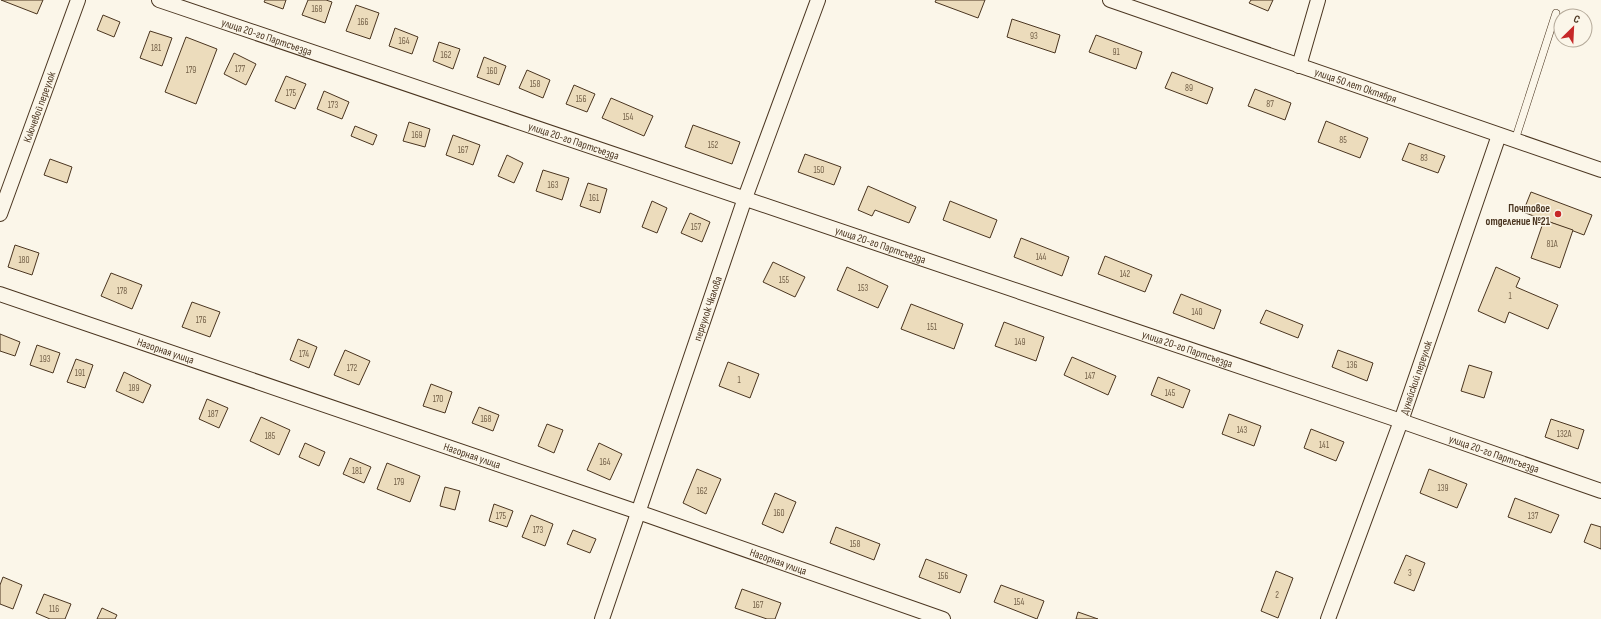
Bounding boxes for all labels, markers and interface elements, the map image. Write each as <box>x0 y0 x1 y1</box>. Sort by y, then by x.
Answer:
house number: 168 <box>311 4 323 15</box>
north arrow <box>1553 8 1593 48</box>
text: С <box>1572 12 1582 27</box>
street label: улица 20-го Партсъезда <box>220 16 314 58</box>
house number: 166 <box>357 17 369 28</box>
house number: 93 <box>1030 31 1038 42</box>
house number: 164 <box>398 36 410 47</box>
house number: 181 <box>151 43 162 54</box>
house number: 91 <box>1112 47 1120 58</box>
house number: 162 <box>441 50 452 61</box>
house number: 177 <box>235 64 246 75</box>
house number: 179 <box>186 65 196 76</box>
street label: улица 50 лет Октября <box>1313 65 1398 106</box>
house number: 160 <box>486 66 498 77</box>
street label: Ключевой переулок <box>21 69 59 144</box>
house number: 158 <box>530 79 540 90</box>
house number: 89 <box>1185 83 1193 94</box>
house number: 175 <box>286 88 297 99</box>
house number: 156 <box>576 94 586 105</box>
house number: 87 <box>1266 99 1274 110</box>
house number: 173 <box>328 100 338 111</box>
house number: 154 <box>623 112 634 123</box>
street label: улица 20-го Партсъезда <box>527 120 621 162</box>
house number: 169 <box>411 130 423 141</box>
house number: 85 <box>1339 135 1347 146</box>
house number: 152 <box>708 140 719 151</box>
house number: 167 <box>458 145 469 156</box>
house number: 83 <box>1420 153 1428 164</box>
house number: 150 <box>814 165 824 176</box>
house number: 163 <box>548 180 559 191</box>
house number: 161 <box>589 193 600 204</box>
place label: Почтовое отделение №21 <box>1486 202 1551 228</box>
marker: Почтовое отделение №21 <box>1553 209 1563 219</box>
house number: 157 <box>691 222 702 233</box>
street label: улица 20-го Партсъезда <box>834 224 927 266</box>
house number: 81А <box>1546 239 1558 250</box>
house number: 144 <box>1036 252 1047 263</box>
house number: 180 <box>18 255 30 266</box>
house number: 142 <box>1120 269 1131 280</box>
street label: переулок Чкалова <box>691 274 725 343</box>
house number: 155 <box>779 275 790 286</box>
house number: 153 <box>858 283 868 294</box>
house number: 178 <box>117 286 127 297</box>
house number: 1 <box>1508 291 1512 302</box>
house number: 140 <box>1192 307 1202 318</box>
house number: 176 <box>196 315 206 326</box>
house number: 151 <box>927 322 938 333</box>
street label: улица 20-го Партсъезда <box>1140 328 1234 370</box>
street label: Нагорная улица <box>135 335 196 367</box>
house number: 149 <box>1015 337 1025 348</box>
street label: Дунайский переулок <box>1398 338 1435 416</box>
house number: 174 <box>299 349 309 360</box>
house number: 193 <box>40 354 51 365</box>
house number: 136 <box>1347 360 1357 371</box>
house number: 172 <box>347 363 358 374</box>
house number: 191 <box>75 368 86 379</box>
house number: 147 <box>1085 371 1096 382</box>
house number: 1 <box>737 375 741 386</box>
house number: 189 <box>128 383 140 394</box>
house number: 145 <box>1165 388 1176 399</box>
house number: 170 <box>433 394 443 405</box>
house number: 187 <box>208 409 219 420</box>
house number: 168 <box>480 414 492 425</box>
house number: 143 <box>1237 425 1248 436</box>
house number: 132А <box>1557 429 1571 440</box>
house number: 185 <box>265 431 276 442</box>
street label: улица 20-го Партсъезда <box>1447 432 1541 476</box>
street label: Нагорная улица <box>442 440 502 472</box>
house number: 141 <box>1319 440 1330 451</box>
house number: 164 <box>599 457 611 468</box>
house number: 181 <box>352 466 363 477</box>
house number: 179 <box>394 477 404 488</box>
house number: 139 <box>1438 483 1448 494</box>
house number: 162 <box>697 486 708 497</box>
house number: 160 <box>773 508 785 519</box>
house number: 175 <box>496 511 507 522</box>
house number: 137 <box>1528 511 1539 522</box>
house number: 173 <box>533 525 543 536</box>
house number: 158 <box>850 539 860 550</box>
street label: Нагорная улица <box>748 546 808 578</box>
house number: 3 <box>1408 568 1412 579</box>
house number: 156 <box>938 571 948 582</box>
house number: 2 <box>1275 590 1279 601</box>
house number: 154 <box>1014 597 1025 608</box>
house number: 167 <box>753 600 764 611</box>
house number: 116 <box>49 604 59 615</box>

